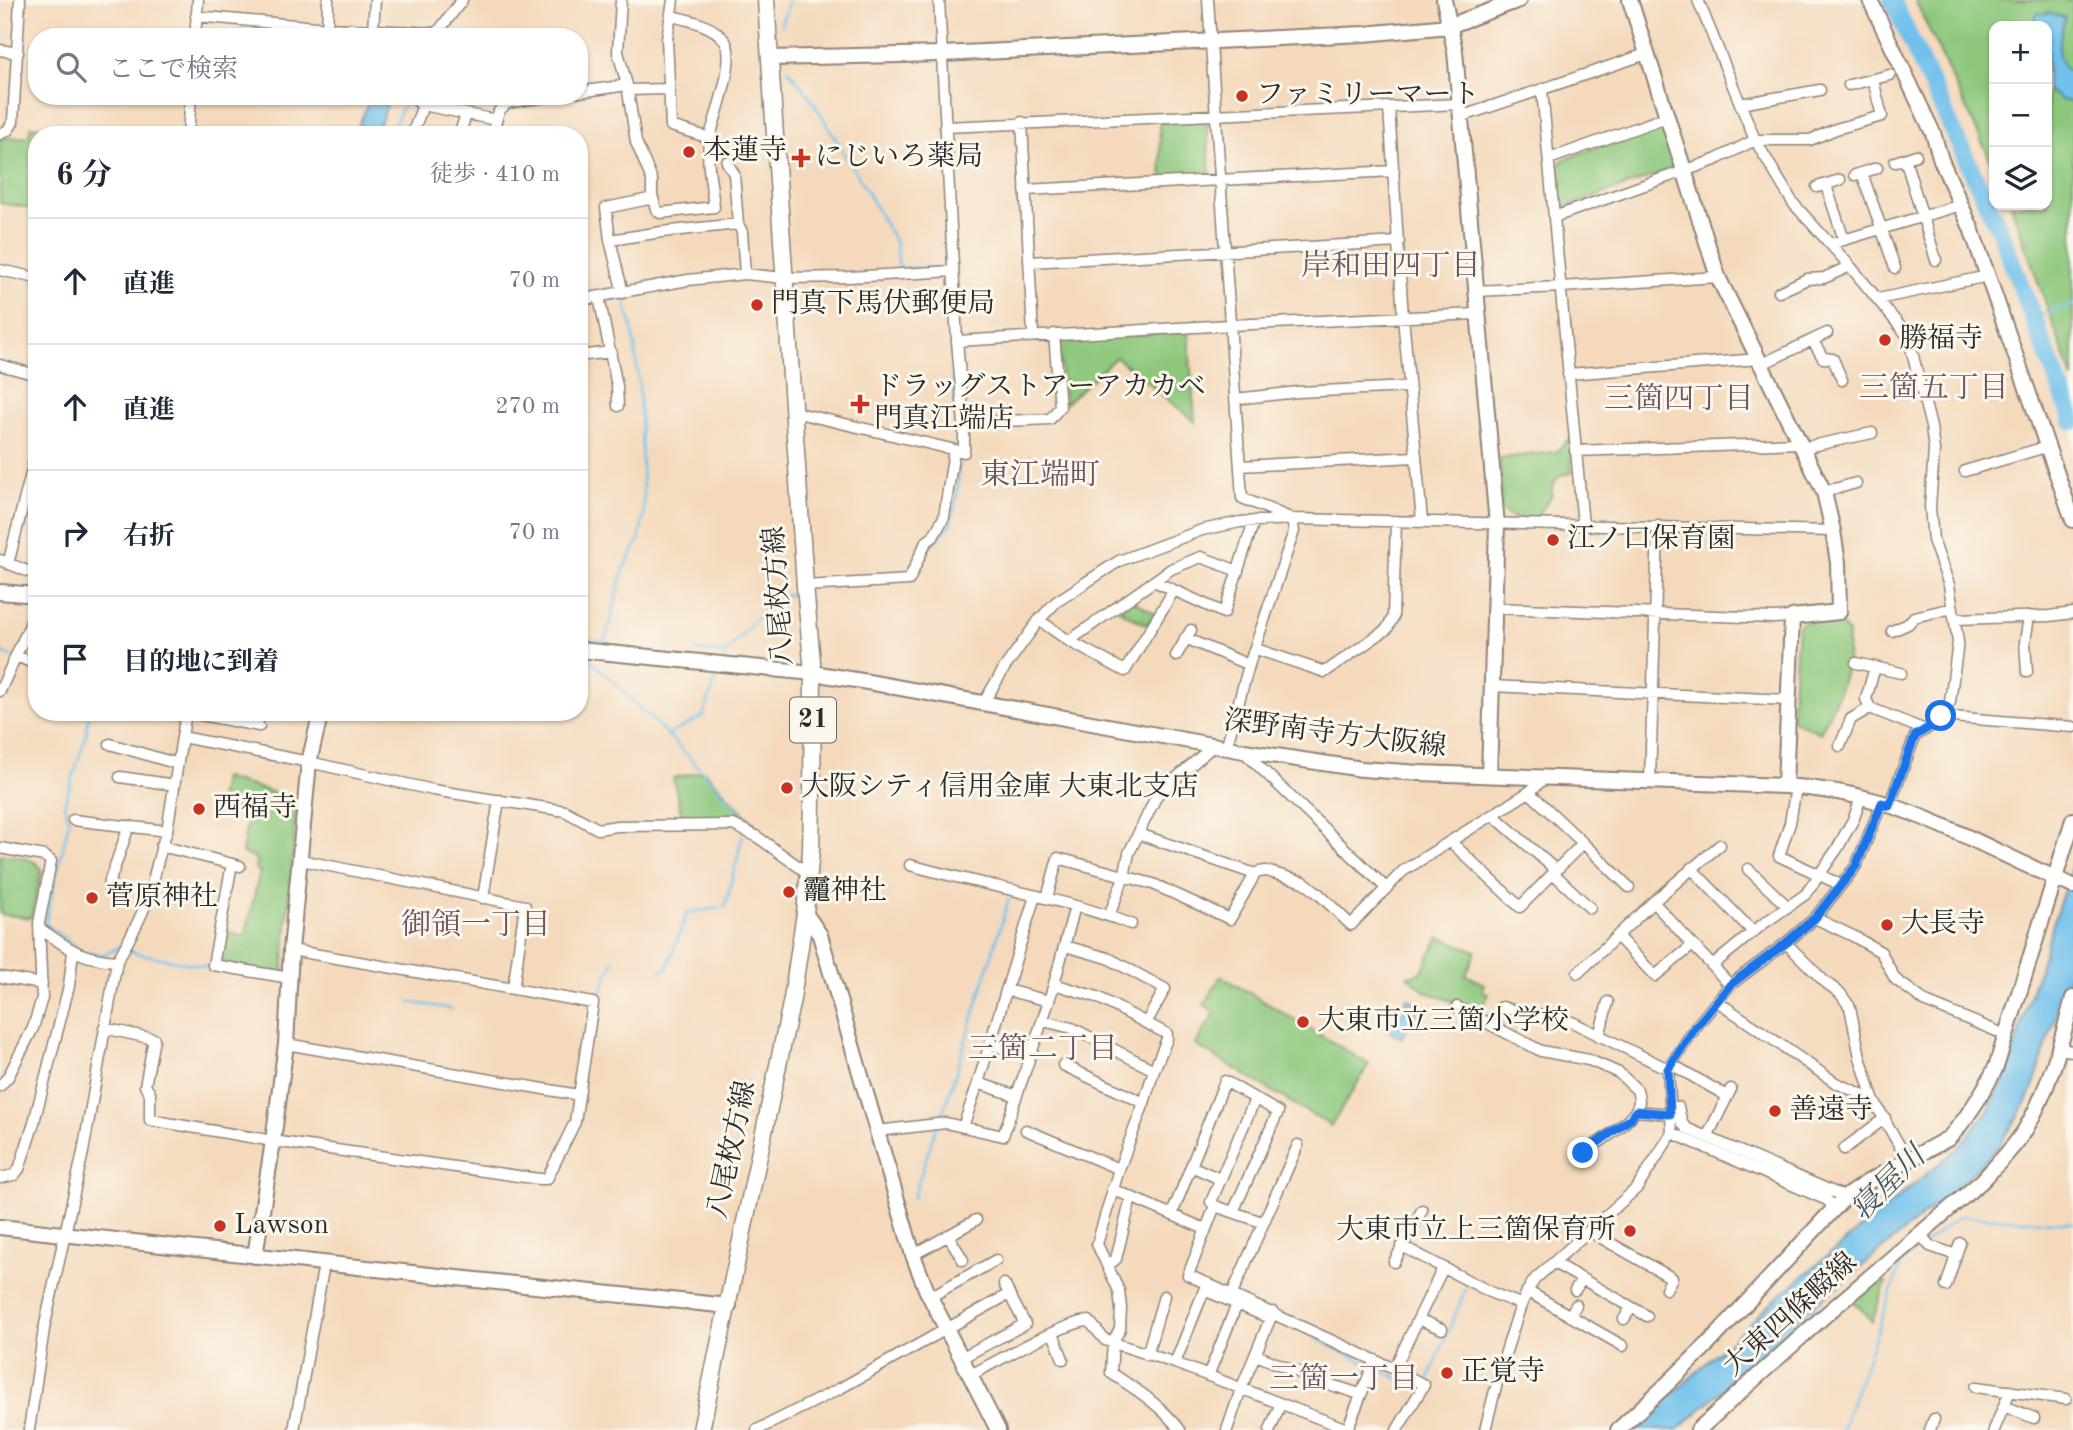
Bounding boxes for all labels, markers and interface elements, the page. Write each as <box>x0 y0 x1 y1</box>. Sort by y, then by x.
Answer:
map controls <box>1989 21 2052 210</box>
button: + <box>1989 21 2052 84</box>
search box <box>28 28 588 105</box>
icon: search <box>52 48 90 86</box>
text: ここで検索 <box>108 57 238 83</box>
place label: ファミリーマート <box>1256 81 1479 110</box>
button: − <box>1989 84 2052 147</box>
marker: ファミリーマート <box>1234 88 1250 104</box>
place label: 本蓮寺 <box>703 135 787 166</box>
place label: にじいろ薬局 <box>815 141 983 172</box>
marker: 本蓮寺 <box>681 144 697 160</box>
button: layers <box>1989 147 2052 210</box>
marker: にじいろ薬局 <box>793 150 809 166</box>
text: 6 分 <box>56 161 112 191</box>
text: 徒歩 · 410 m <box>430 163 560 186</box>
district label: 岸和田四丁目 <box>1301 249 1481 282</box>
icon: ahead <box>56 262 94 300</box>
text: 70 m <box>509 269 560 292</box>
text: 直進 <box>123 272 175 298</box>
place label: 門真下馬伏郵便局 <box>771 288 995 319</box>
marker: 門真下馬伏郵便局 <box>749 297 765 313</box>
place label: 勝福寺 <box>1899 323 1983 354</box>
marker: 勝福寺 <box>1877 332 1893 348</box>
district label: 三箇五丁目 <box>1859 371 2009 404</box>
place label: ドラッグストアーアカカベ 門真江端店 <box>874 372 1206 434</box>
district label: 三箇四丁目 <box>1604 382 1754 415</box>
icon: ahead <box>56 388 94 426</box>
text: 270 m <box>495 395 560 418</box>
marker: ドラッグストアーアカカベ 門真江端店 <box>852 396 868 412</box>
text: 直進 <box>123 398 175 424</box>
district label: 東江端町 <box>980 458 1100 491</box>
icon: right <box>56 514 94 552</box>
text: 70 m <box>509 521 560 544</box>
place label: 江ノ口保育園 <box>1567 523 1735 554</box>
text: 右折 <box>123 524 175 550</box>
street label: 八尾枚方線 <box>758 525 799 667</box>
marker: 江ノ口保育園 <box>1545 532 1561 548</box>
icon: arrive <box>56 640 94 678</box>
text: 目的地に到着 <box>123 650 279 676</box>
road number: 21 <box>790 698 836 742</box>
route start <box>1925 700 1956 731</box>
street label: 深野南寺方大阪線 <box>1222 704 1448 763</box>
place label: 大阪シティ信用金庫 大東北支店 <box>801 771 1199 802</box>
marker: 大阪シティ信用金庫 大東北支店 <box>779 780 795 796</box>
place label: 西福寺 <box>213 792 297 823</box>
marker: 西福寺 <box>191 801 207 817</box>
place label: 龗神社 <box>803 875 887 906</box>
place label: 菅原神社 <box>106 881 218 912</box>
marker: 龗神社 <box>781 884 797 900</box>
marker: 菅原神社 <box>84 890 100 906</box>
district label: 御領一丁目 <box>401 908 551 941</box>
place label: 大長寺 <box>1901 908 1985 939</box>
marker: 大長寺 <box>1879 917 1895 933</box>
place label: 大東市立三箇小学校 <box>1317 1005 1569 1036</box>
marker: 大東市立三箇小学校 <box>1295 1014 1311 1030</box>
district label: 三箇二丁目 <box>968 1032 1118 1065</box>
street label: 八尾枚方線 <box>702 1078 761 1221</box>
place label: 善遠寺 <box>1789 1094 1873 1125</box>
marker: 善遠寺 <box>1767 1103 1783 1119</box>
route end <box>1567 1137 1598 1168</box>
water label: 寝屋川 <box>1844 1137 1934 1226</box>
place label: Lawson <box>234 1212 329 1240</box>
place label: 大東市立上三箇保育所 <box>1336 1214 1616 1245</box>
marker: Lawson <box>212 1218 228 1234</box>
marker: 大東市立上三箇保育所 <box>1622 1223 1638 1239</box>
street label: 大東四條畷線 <box>1717 1246 1863 1382</box>
place label: 正覚寺 <box>1461 1356 1545 1387</box>
district label: 三箇一丁目 <box>1269 1362 1419 1395</box>
marker: 正覚寺 <box>1439 1365 1455 1381</box>

